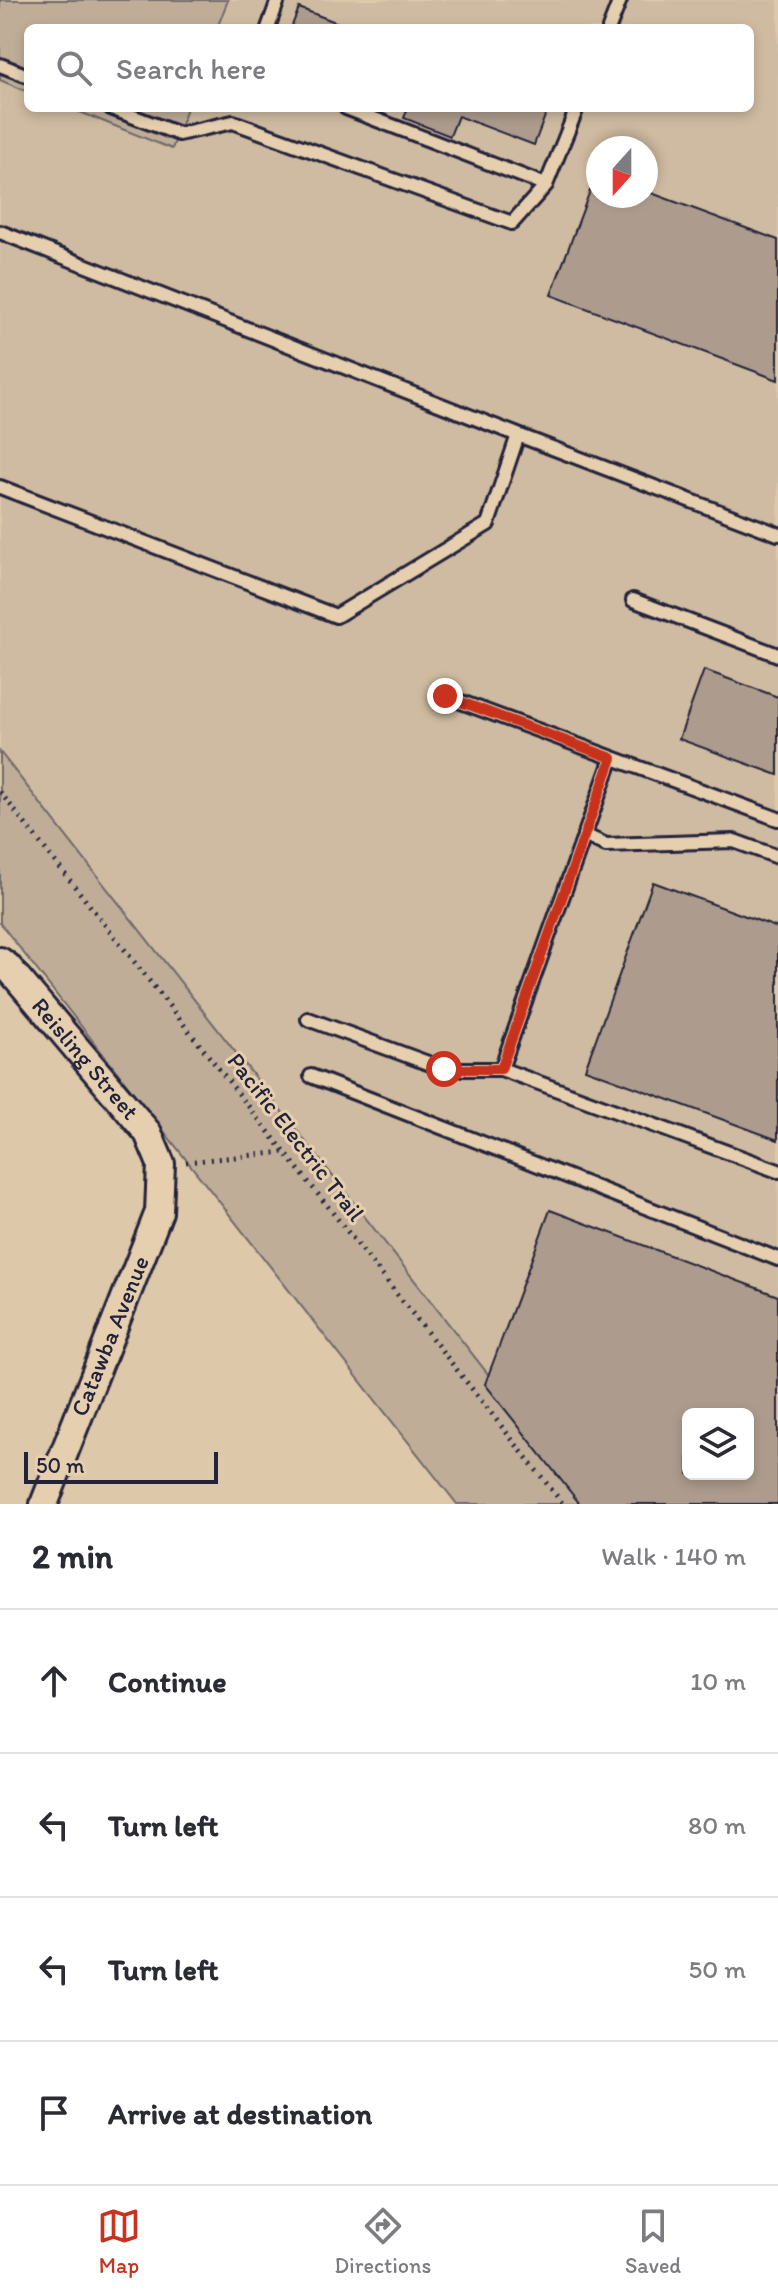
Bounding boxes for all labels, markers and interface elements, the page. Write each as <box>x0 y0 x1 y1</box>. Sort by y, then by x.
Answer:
search box <box>24 24 754 112</box>
icon: search <box>52 46 96 90</box>
text: Search here <box>116 50 266 87</box>
north arrow <box>586 136 658 208</box>
route end <box>427 678 463 714</box>
street label: Reisling Street <box>26 991 145 1125</box>
street label: Pacific Electric Trail <box>222 1047 371 1227</box>
route start <box>426 1051 462 1087</box>
street label: Catawba Avenue <box>64 1251 155 1420</box>
map controls <box>682 1408 754 1480</box>
button: layers <box>682 1408 754 1480</box>
scale bar <box>24 1448 218 1484</box>
text: 50 m <box>36 1452 85 1479</box>
text: 2 min <box>32 1536 113 1577</box>
text: Walk · 140 m <box>601 1540 746 1572</box>
icon: ahead <box>32 1659 76 1703</box>
text: Continue <box>108 1663 227 1700</box>
text: 10 m <box>690 1665 746 1697</box>
icon: left <box>32 1803 76 1847</box>
text: Turn left <box>108 1807 219 1844</box>
text: 80 m <box>688 1809 746 1841</box>
icon: left <box>32 1947 76 1991</box>
text: Turn left <box>108 1951 219 1988</box>
text: 50 m <box>689 1953 746 1985</box>
icon: arrive <box>32 2091 76 2135</box>
text: Arrive at destination <box>108 2095 372 2132</box>
tab: Map <box>97 2204 141 2279</box>
tab: Directions <box>335 2204 431 2279</box>
tab: Saved <box>625 2204 681 2279</box>

